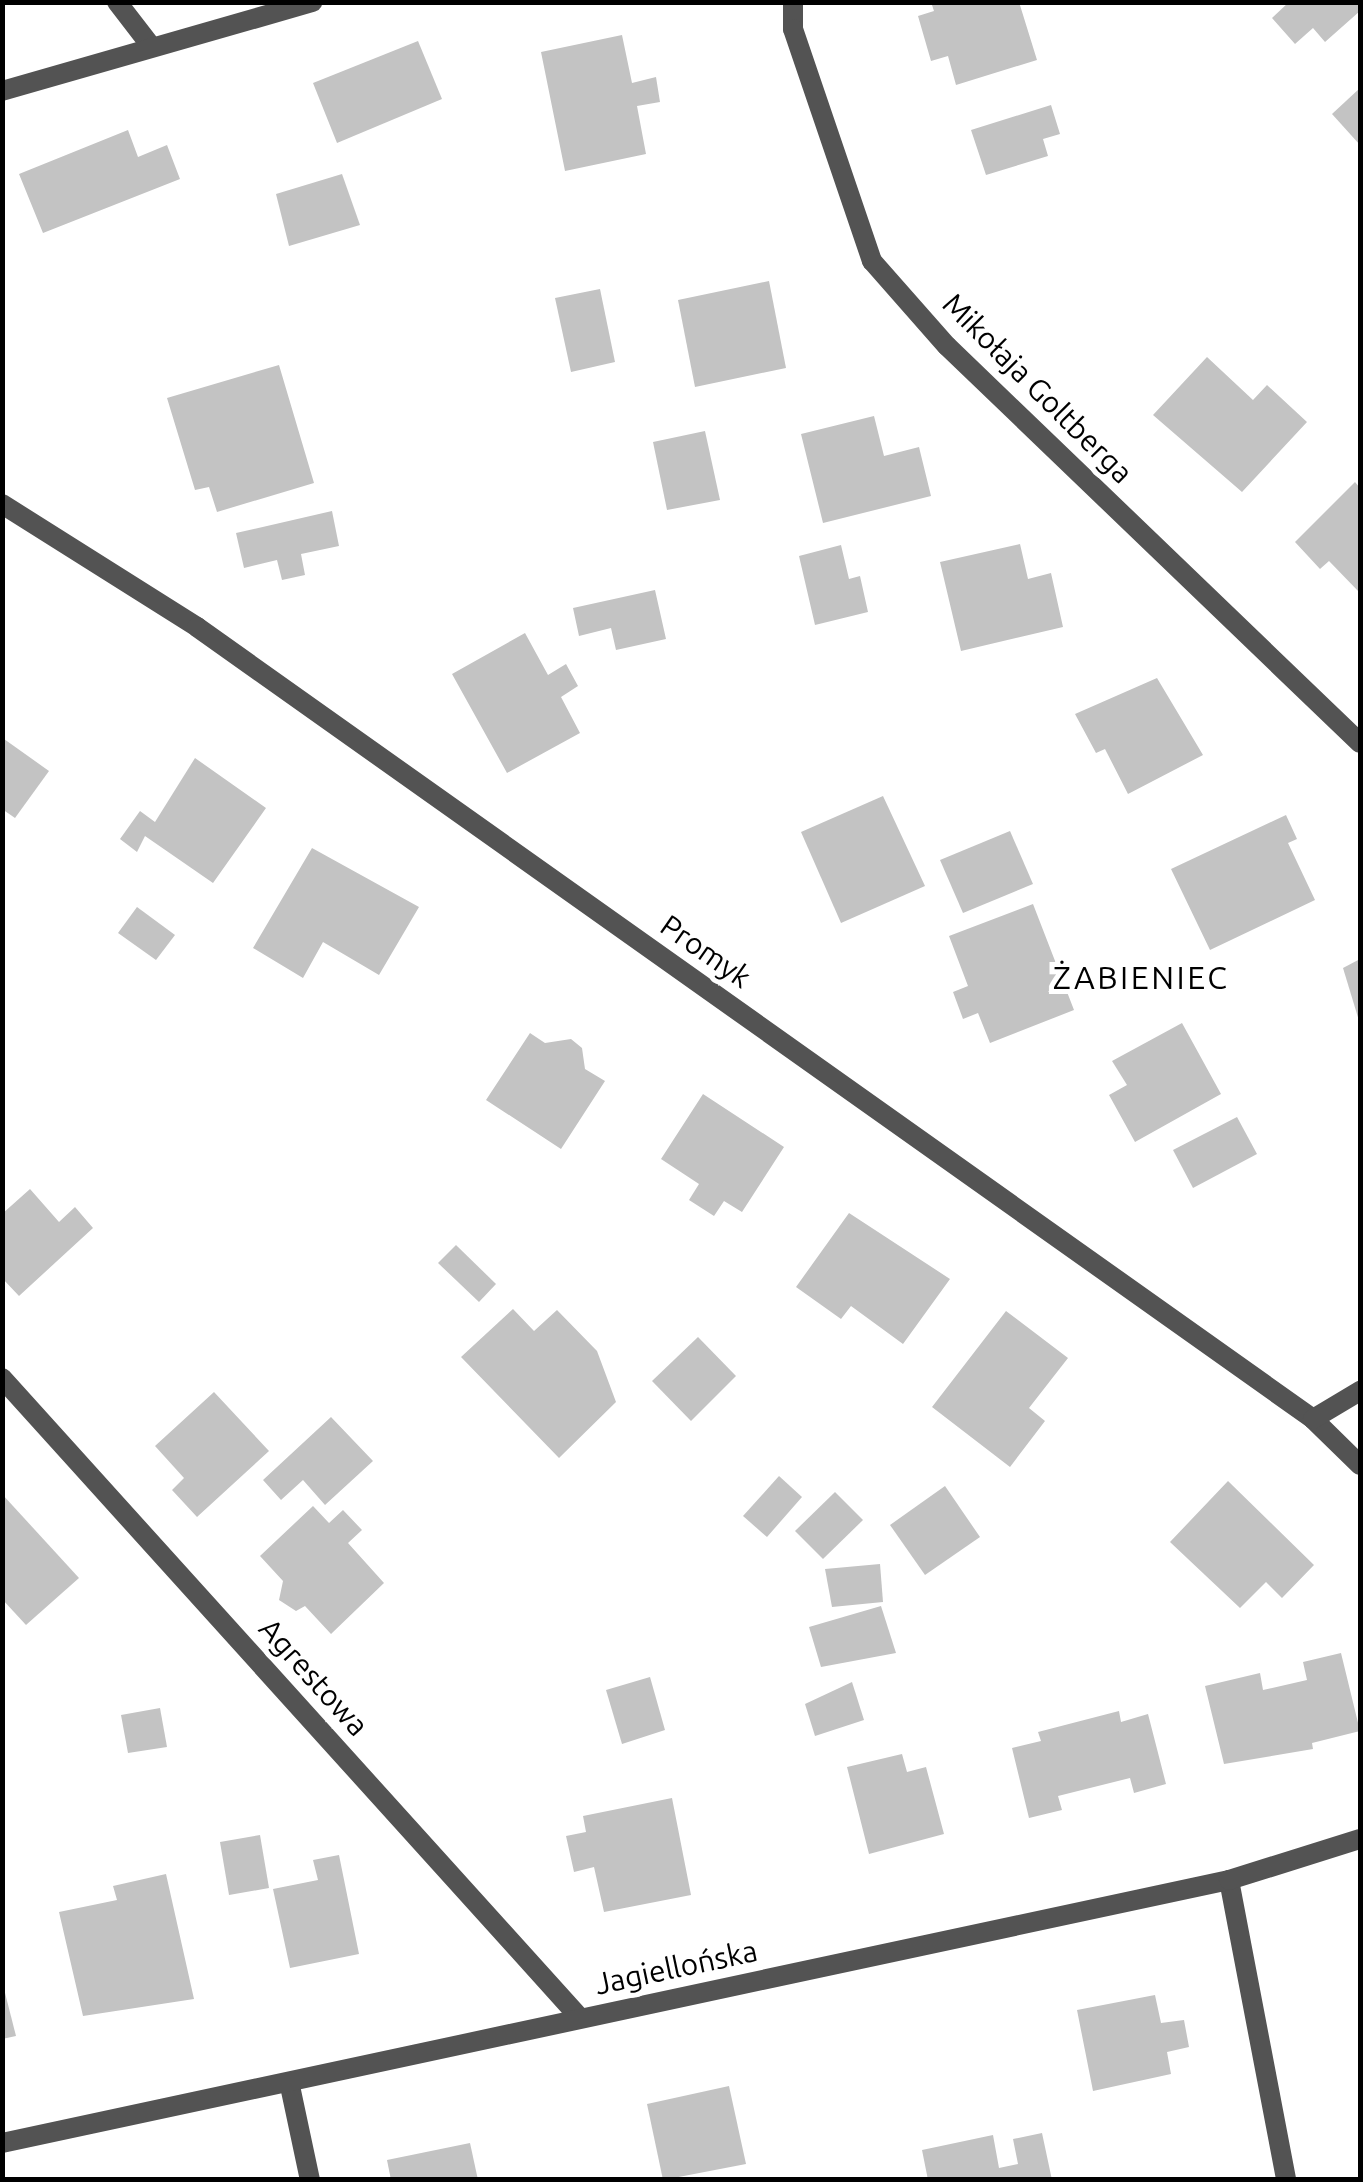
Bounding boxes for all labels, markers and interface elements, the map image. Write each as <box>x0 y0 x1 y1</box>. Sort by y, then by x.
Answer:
street label: Mikołaja Goltberga <box>936 286 1140 490</box>
street label: Promyk <box>654 907 758 995</box>
district label: ŻABIENIEC <box>1053 958 1229 996</box>
street label: Agrestowa <box>252 1611 376 1743</box>
street label: Jagiellońska <box>591 1932 761 2002</box>

